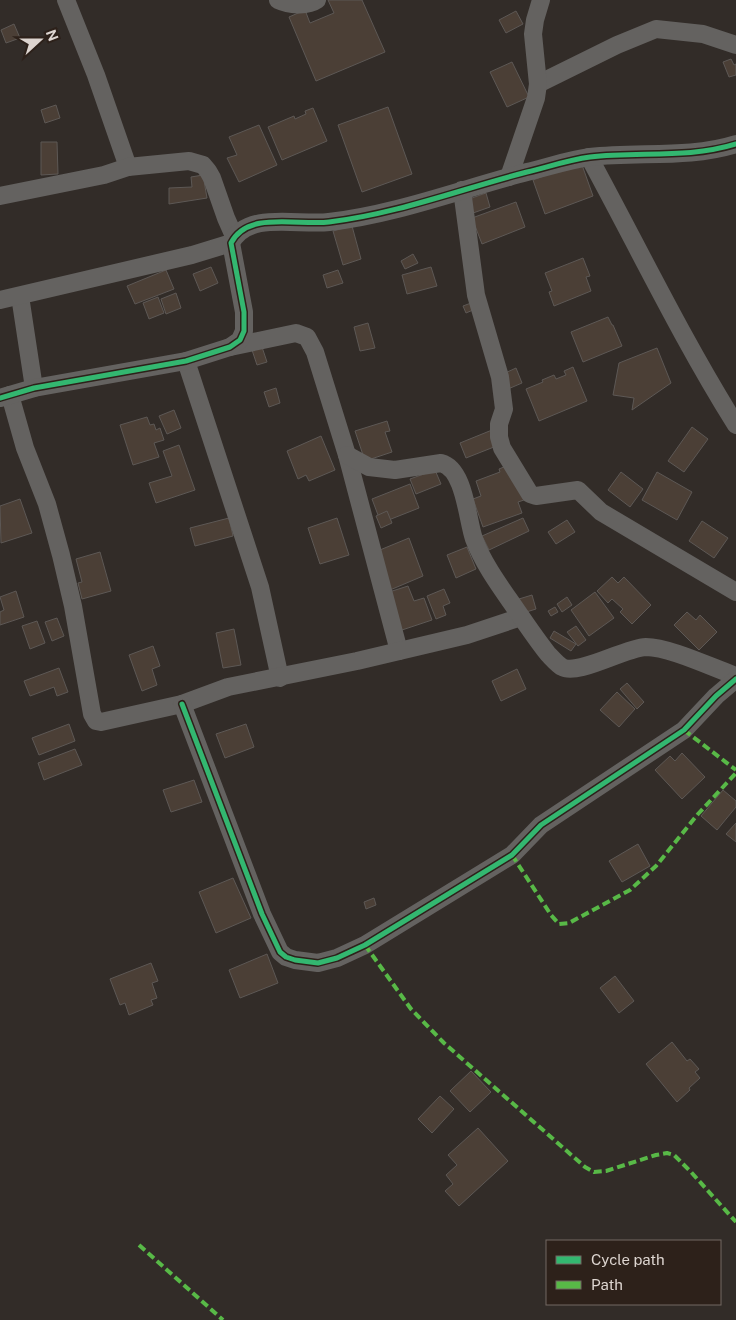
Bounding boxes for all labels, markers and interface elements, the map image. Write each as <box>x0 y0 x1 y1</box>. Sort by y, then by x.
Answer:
north arrow <box>15 15 65 65</box>
text: N <box>43 27 62 43</box>
legend <box>546 1240 721 1305</box>
text: Cycle path <box>591 1251 665 1268</box>
text: Path <box>591 1276 623 1293</box>

